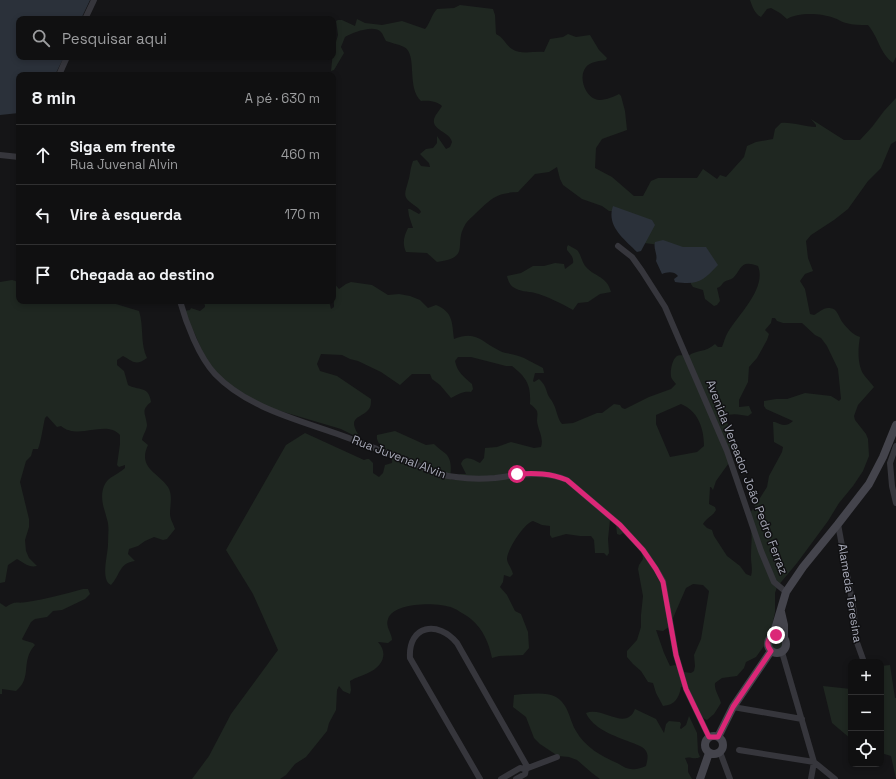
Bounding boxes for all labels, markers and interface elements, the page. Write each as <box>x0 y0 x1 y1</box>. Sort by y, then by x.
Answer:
search box <box>16 16 336 60</box>
icon: search <box>30 27 52 49</box>
text: Pesquisar aqui <box>62 29 167 48</box>
text: 8 min <box>32 87 76 109</box>
text: A pé · 630 m <box>245 90 320 107</box>
text: Siga em frente <box>70 137 176 156</box>
icon: ahead <box>32 144 54 166</box>
text: 460 m <box>281 146 320 163</box>
text: Rua Juvenal Alvin <box>70 156 178 173</box>
icon: left <box>32 204 54 226</box>
text: Vire à esquerda <box>70 205 182 224</box>
text: 170 m <box>284 206 320 223</box>
icon: arrive <box>32 264 54 286</box>
text: Chegada ao destino <box>70 265 214 284</box>
street label: Avenida Vereador João Pedro Ferraz <box>702 377 792 577</box>
street label: Rua Juvenal Alvin <box>350 432 448 482</box>
route start <box>508 465 526 483</box>
street label: Alameda Teresina <box>834 542 866 644</box>
route end <box>767 626 785 644</box>
map controls <box>848 659 884 767</box>
button: + <box>848 659 884 695</box>
button: − <box>848 695 884 731</box>
button: locate <box>848 731 884 767</box>

